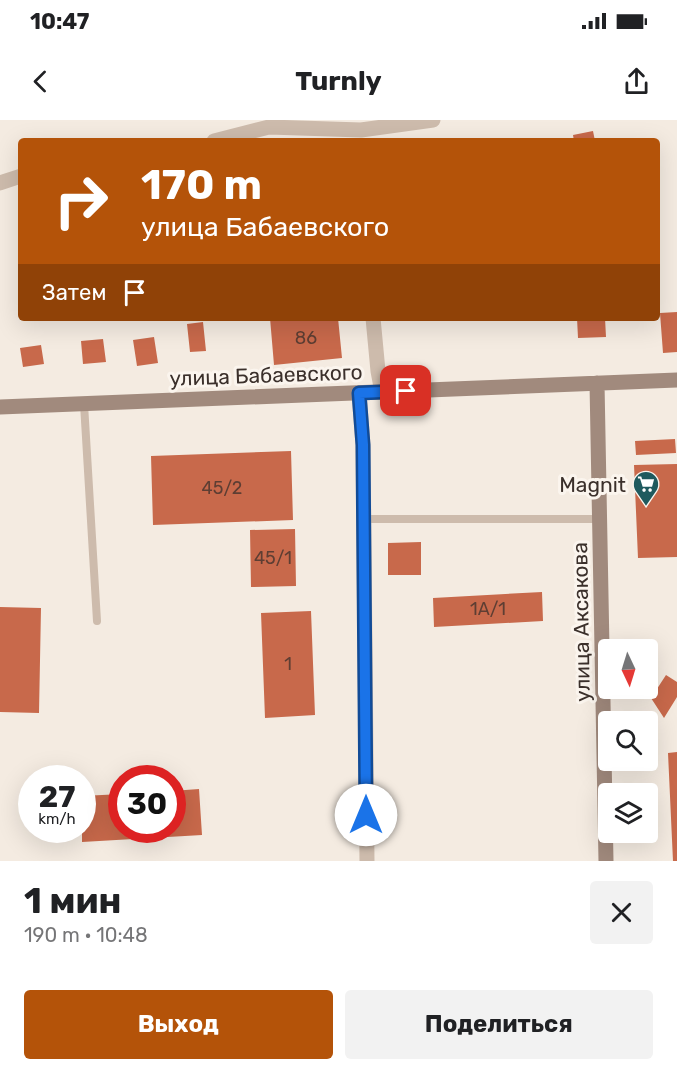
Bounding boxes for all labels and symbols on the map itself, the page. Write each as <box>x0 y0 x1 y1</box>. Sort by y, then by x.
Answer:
house number: 86 <box>295 327 317 349</box>
street label: улица Бабаевского <box>169 359 363 391</box>
pin <box>380 365 431 416</box>
supermarket icon: Magnit <box>631 469 661 507</box>
place label: Magnit <box>559 472 626 497</box>
house number: 45/2 <box>202 477 242 499</box>
street label: улица Аксакова <box>567 542 595 702</box>
house number: 45/1 <box>254 547 292 569</box>
house number: 1А/1 <box>470 598 506 620</box>
north arrow <box>598 639 658 699</box>
house number: 1 <box>284 653 292 675</box>
speed limit sign: 30 <box>108 765 186 843</box>
position arrow <box>334 783 398 847</box>

